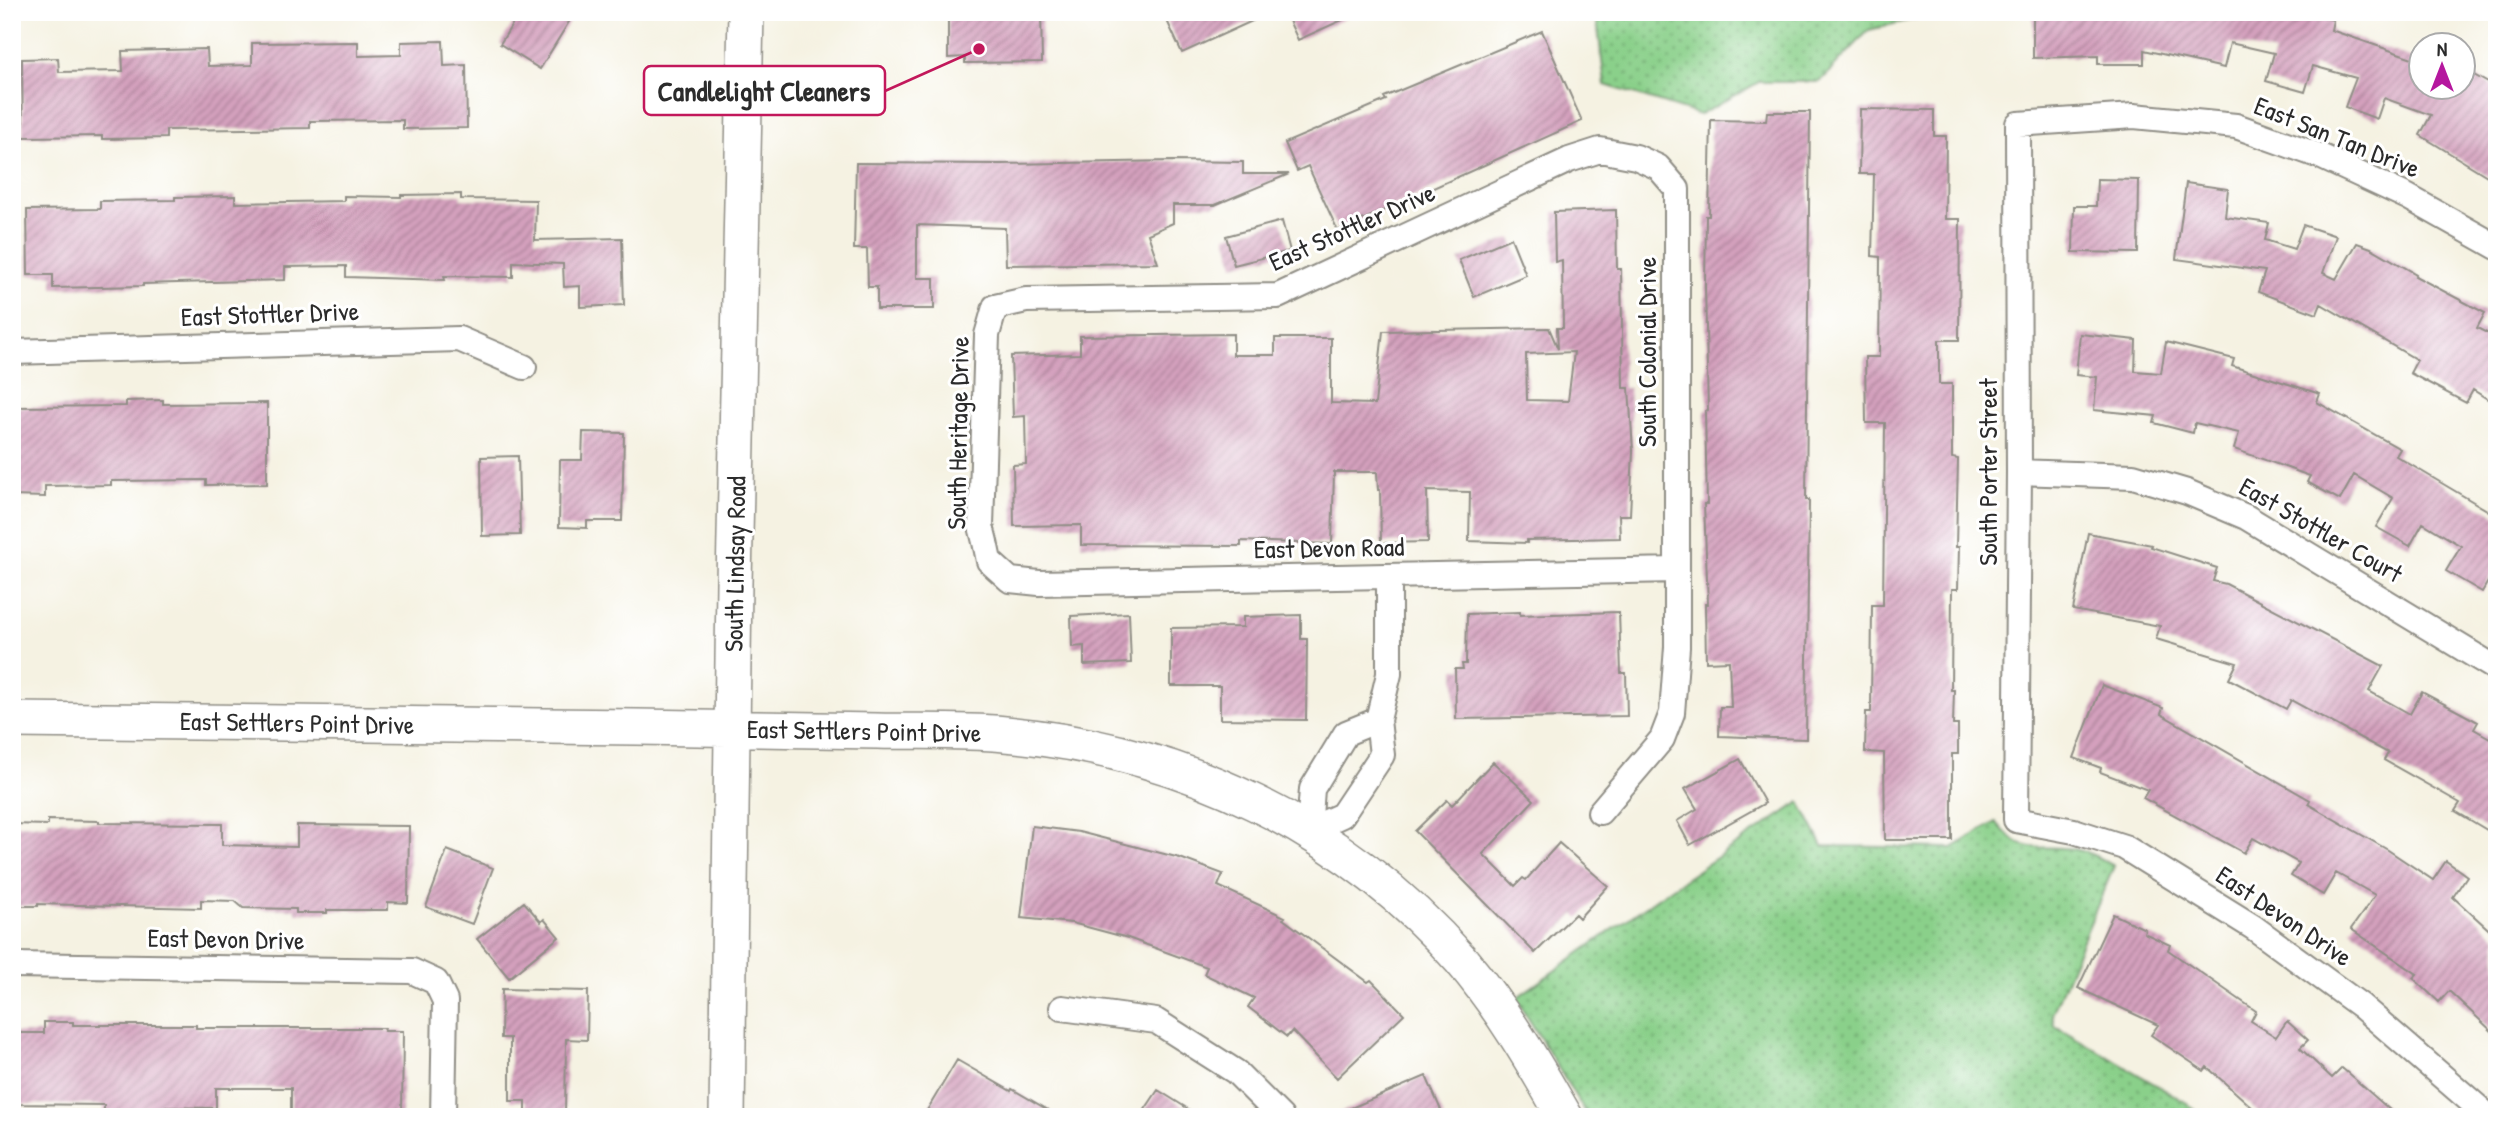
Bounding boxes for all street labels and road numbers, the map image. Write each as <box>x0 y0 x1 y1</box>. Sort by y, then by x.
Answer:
street label: East San Tan Drive <box>2249 87 2425 186</box>
street label: East Stottler Drive <box>1263 174 1440 279</box>
street label: South Colonial Drive <box>1629 257 1664 447</box>
street label: East Stottler Drive <box>180 293 360 334</box>
street label: South Heritage Drive <box>938 336 977 530</box>
street label: South Porter Street <box>1970 377 2005 566</box>
street label: East Stottler Court <box>2233 469 2410 591</box>
street label: South Lindsay Road <box>715 476 754 652</box>
street label: East Devon Road <box>1253 529 1405 566</box>
street label: East Settlers Point Drive <box>179 703 415 742</box>
street label: East Settlers Point Drive <box>746 711 982 750</box>
street label: East Devon Drive <box>2209 857 2359 974</box>
street label: East Devon Drive <box>147 920 305 957</box>

